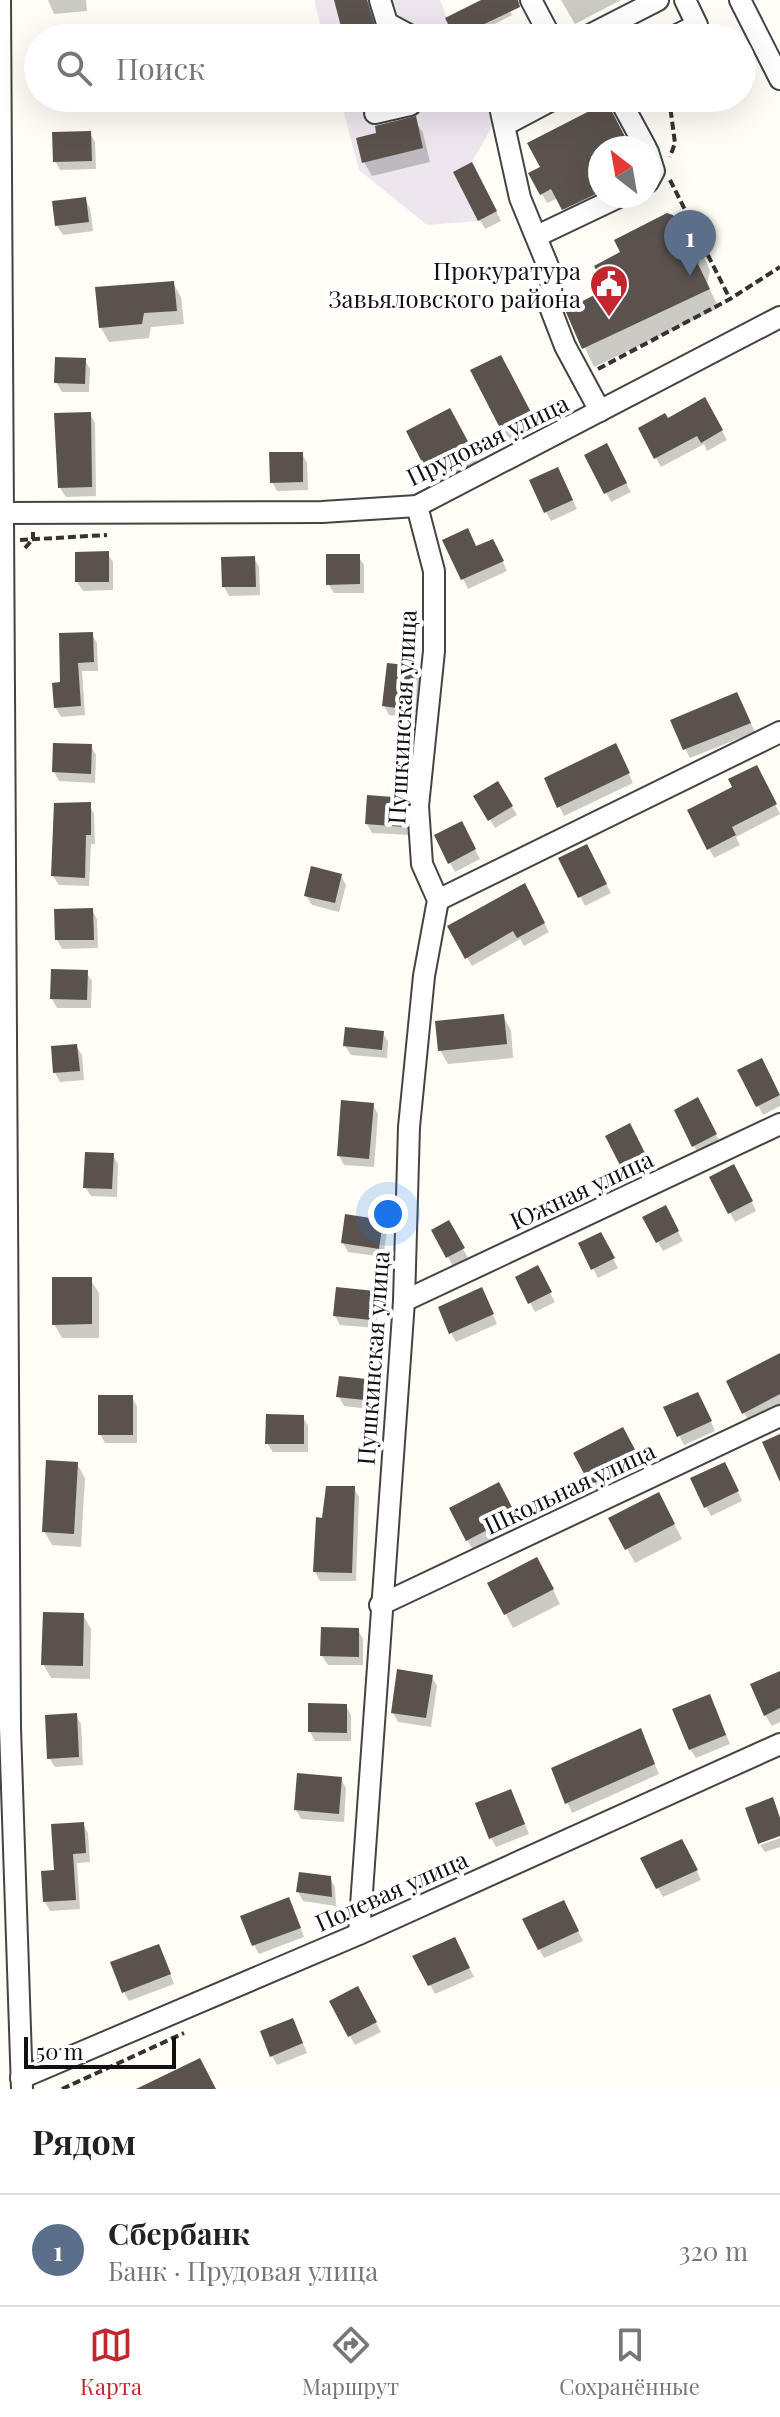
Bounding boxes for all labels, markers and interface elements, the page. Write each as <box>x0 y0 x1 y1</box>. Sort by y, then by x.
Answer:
search box <box>24 24 756 112</box>
icon: search <box>52 46 96 90</box>
text: Поиск <box>116 48 205 88</box>
north arrow <box>588 136 660 208</box>
pin: 1 <box>664 210 716 276</box>
place label: Прокуратура Завьяловского района <box>328 254 581 314</box>
public building icon: Прокуратура Завьяловского района <box>588 263 630 318</box>
street label: Прудовая улица <box>401 386 573 492</box>
street label: Пушкинская улица <box>379 609 423 825</box>
street label: Южная улица <box>504 1142 658 1236</box>
your location <box>368 1194 408 1234</box>
street label: Пушкинская улица <box>349 1250 395 1466</box>
street label: Школьная улица <box>478 1433 660 1541</box>
street label: Полевая улица <box>310 1842 472 1938</box>
scale bar <box>24 2033 176 2069</box>
text: 50 m <box>36 2036 83 2066</box>
text: Рядом <box>32 2118 136 2164</box>
text: Сбербанк <box>108 2213 250 2253</box>
text: 1 <box>53 2233 63 2268</box>
text: 320 m <box>679 2233 748 2268</box>
text: Банк · Прудовая улица <box>108 2253 378 2288</box>
tab: Карта <box>80 2323 142 2401</box>
tab: Маршрут <box>302 2323 399 2401</box>
tab: Сохранённые <box>559 2323 700 2401</box>

